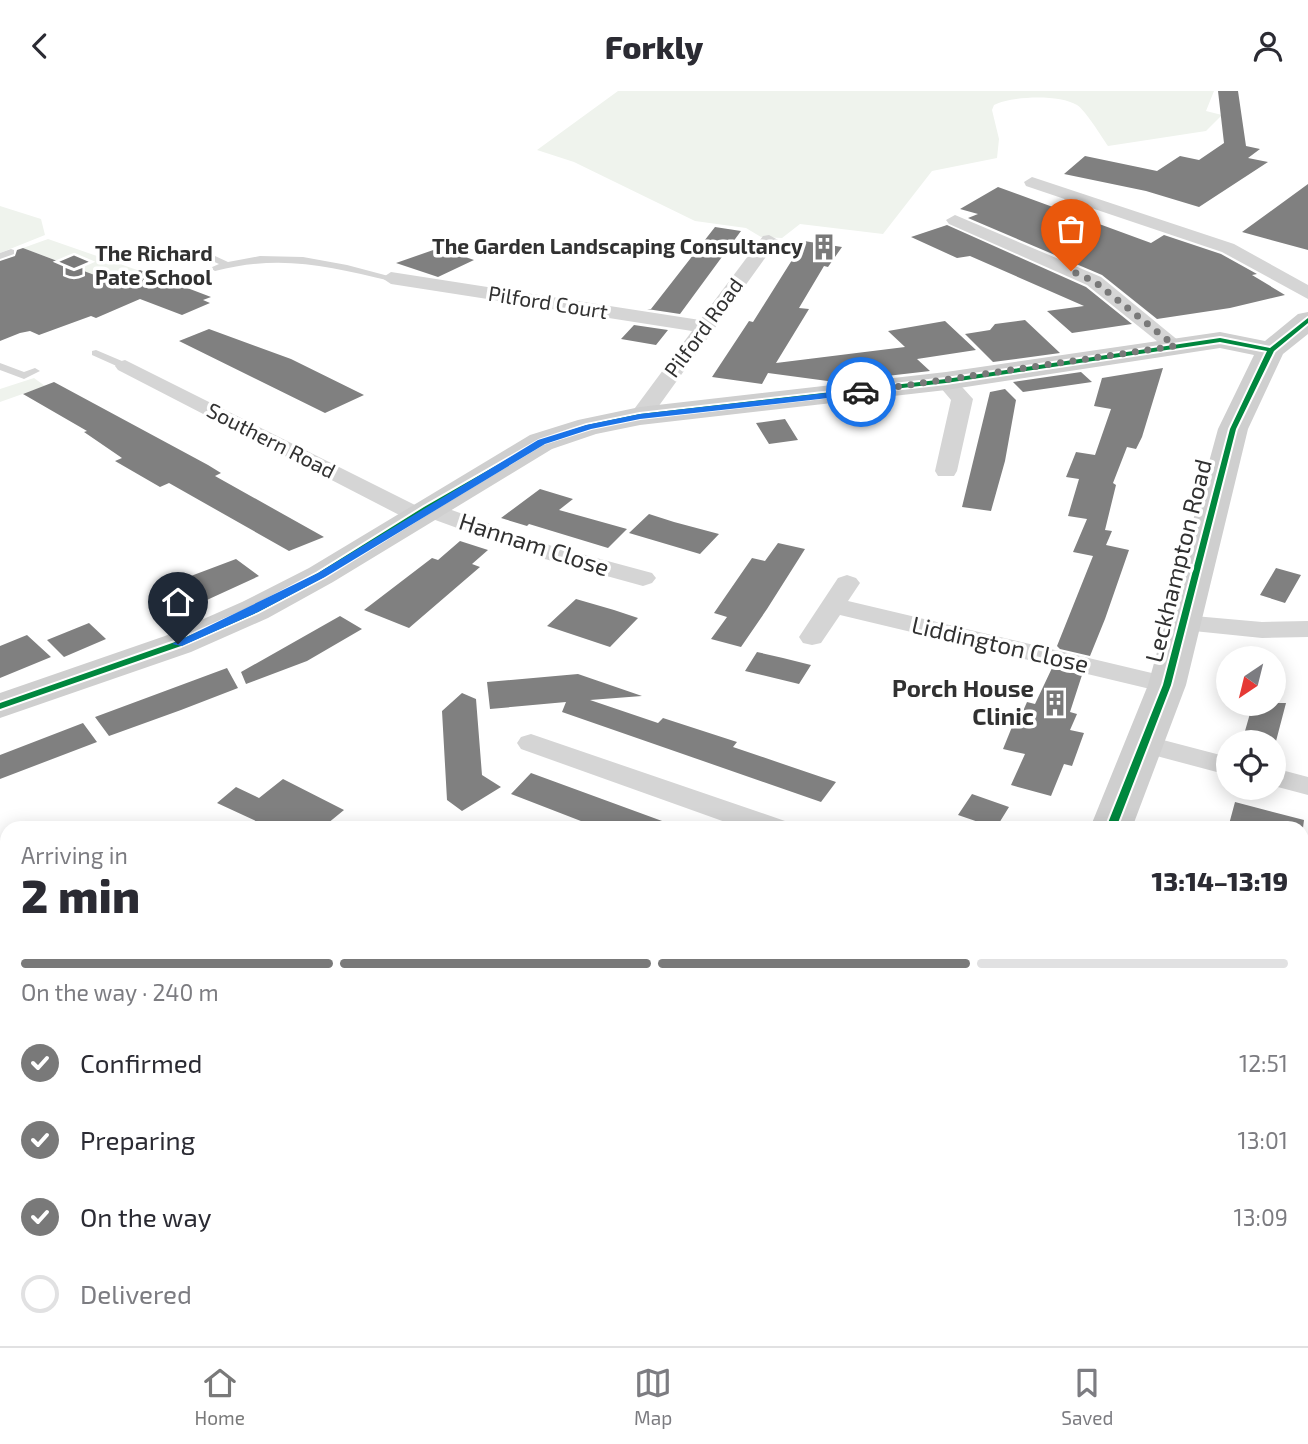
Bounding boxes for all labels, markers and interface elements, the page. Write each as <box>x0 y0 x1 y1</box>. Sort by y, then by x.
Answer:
icon: back <box>21 27 59 65</box>
text: Forkly <box>605 27 703 65</box>
icon: person <box>1249 27 1287 65</box>
pin <box>1041 199 1101 271</box>
icon: bag <box>1052 210 1090 248</box>
building icon: The Garden Landscaping Consultancy <box>809 232 839 262</box>
place label: The Garden Landscaping Consultancy <box>432 233 803 259</box>
place label: The Richard Pate School <box>95 240 213 289</box>
school or university icon: The Richard Pate School <box>59 251 89 281</box>
street label: Pilford Road <box>658 273 747 382</box>
street label: Pilford Court <box>487 280 610 323</box>
courier <box>826 357 896 427</box>
icon: car <box>842 373 880 411</box>
street label: Southern Road <box>203 397 340 483</box>
street label: Leckhampton Road <box>1138 456 1217 665</box>
street label: Hannam Close <box>456 506 613 581</box>
pin <box>148 572 208 644</box>
icon: home <box>159 583 197 621</box>
street label: Liddington Close <box>909 609 1092 678</box>
north arrow <box>1216 646 1286 716</box>
map controls <box>1216 646 1286 800</box>
place label: Porch House Clinic <box>892 673 1034 730</box>
building icon: Porch House Clinic <box>1040 688 1070 718</box>
button: locate <box>1216 730 1286 800</box>
text: Arriving in <box>21 841 128 869</box>
text: 13:14–13:19 <box>1152 865 1288 896</box>
text: 2 min <box>21 867 140 922</box>
text: On the way · 240 m <box>21 978 219 1006</box>
icon: check <box>21 1044 59 1082</box>
text: Confirmed <box>80 1047 203 1078</box>
text: 12:51 <box>1239 1049 1288 1077</box>
icon: check <box>21 1121 59 1159</box>
text: Preparing <box>80 1124 195 1155</box>
text: 13:01 <box>1238 1126 1288 1154</box>
icon: check <box>21 1198 59 1236</box>
text: On the way <box>80 1201 211 1232</box>
text: 13:09 <box>1234 1203 1288 1231</box>
text: Delivered <box>80 1278 192 1309</box>
tab: Home <box>195 1364 245 1429</box>
tab: Map <box>634 1364 672 1429</box>
tab: Saved <box>1061 1364 1113 1429</box>

